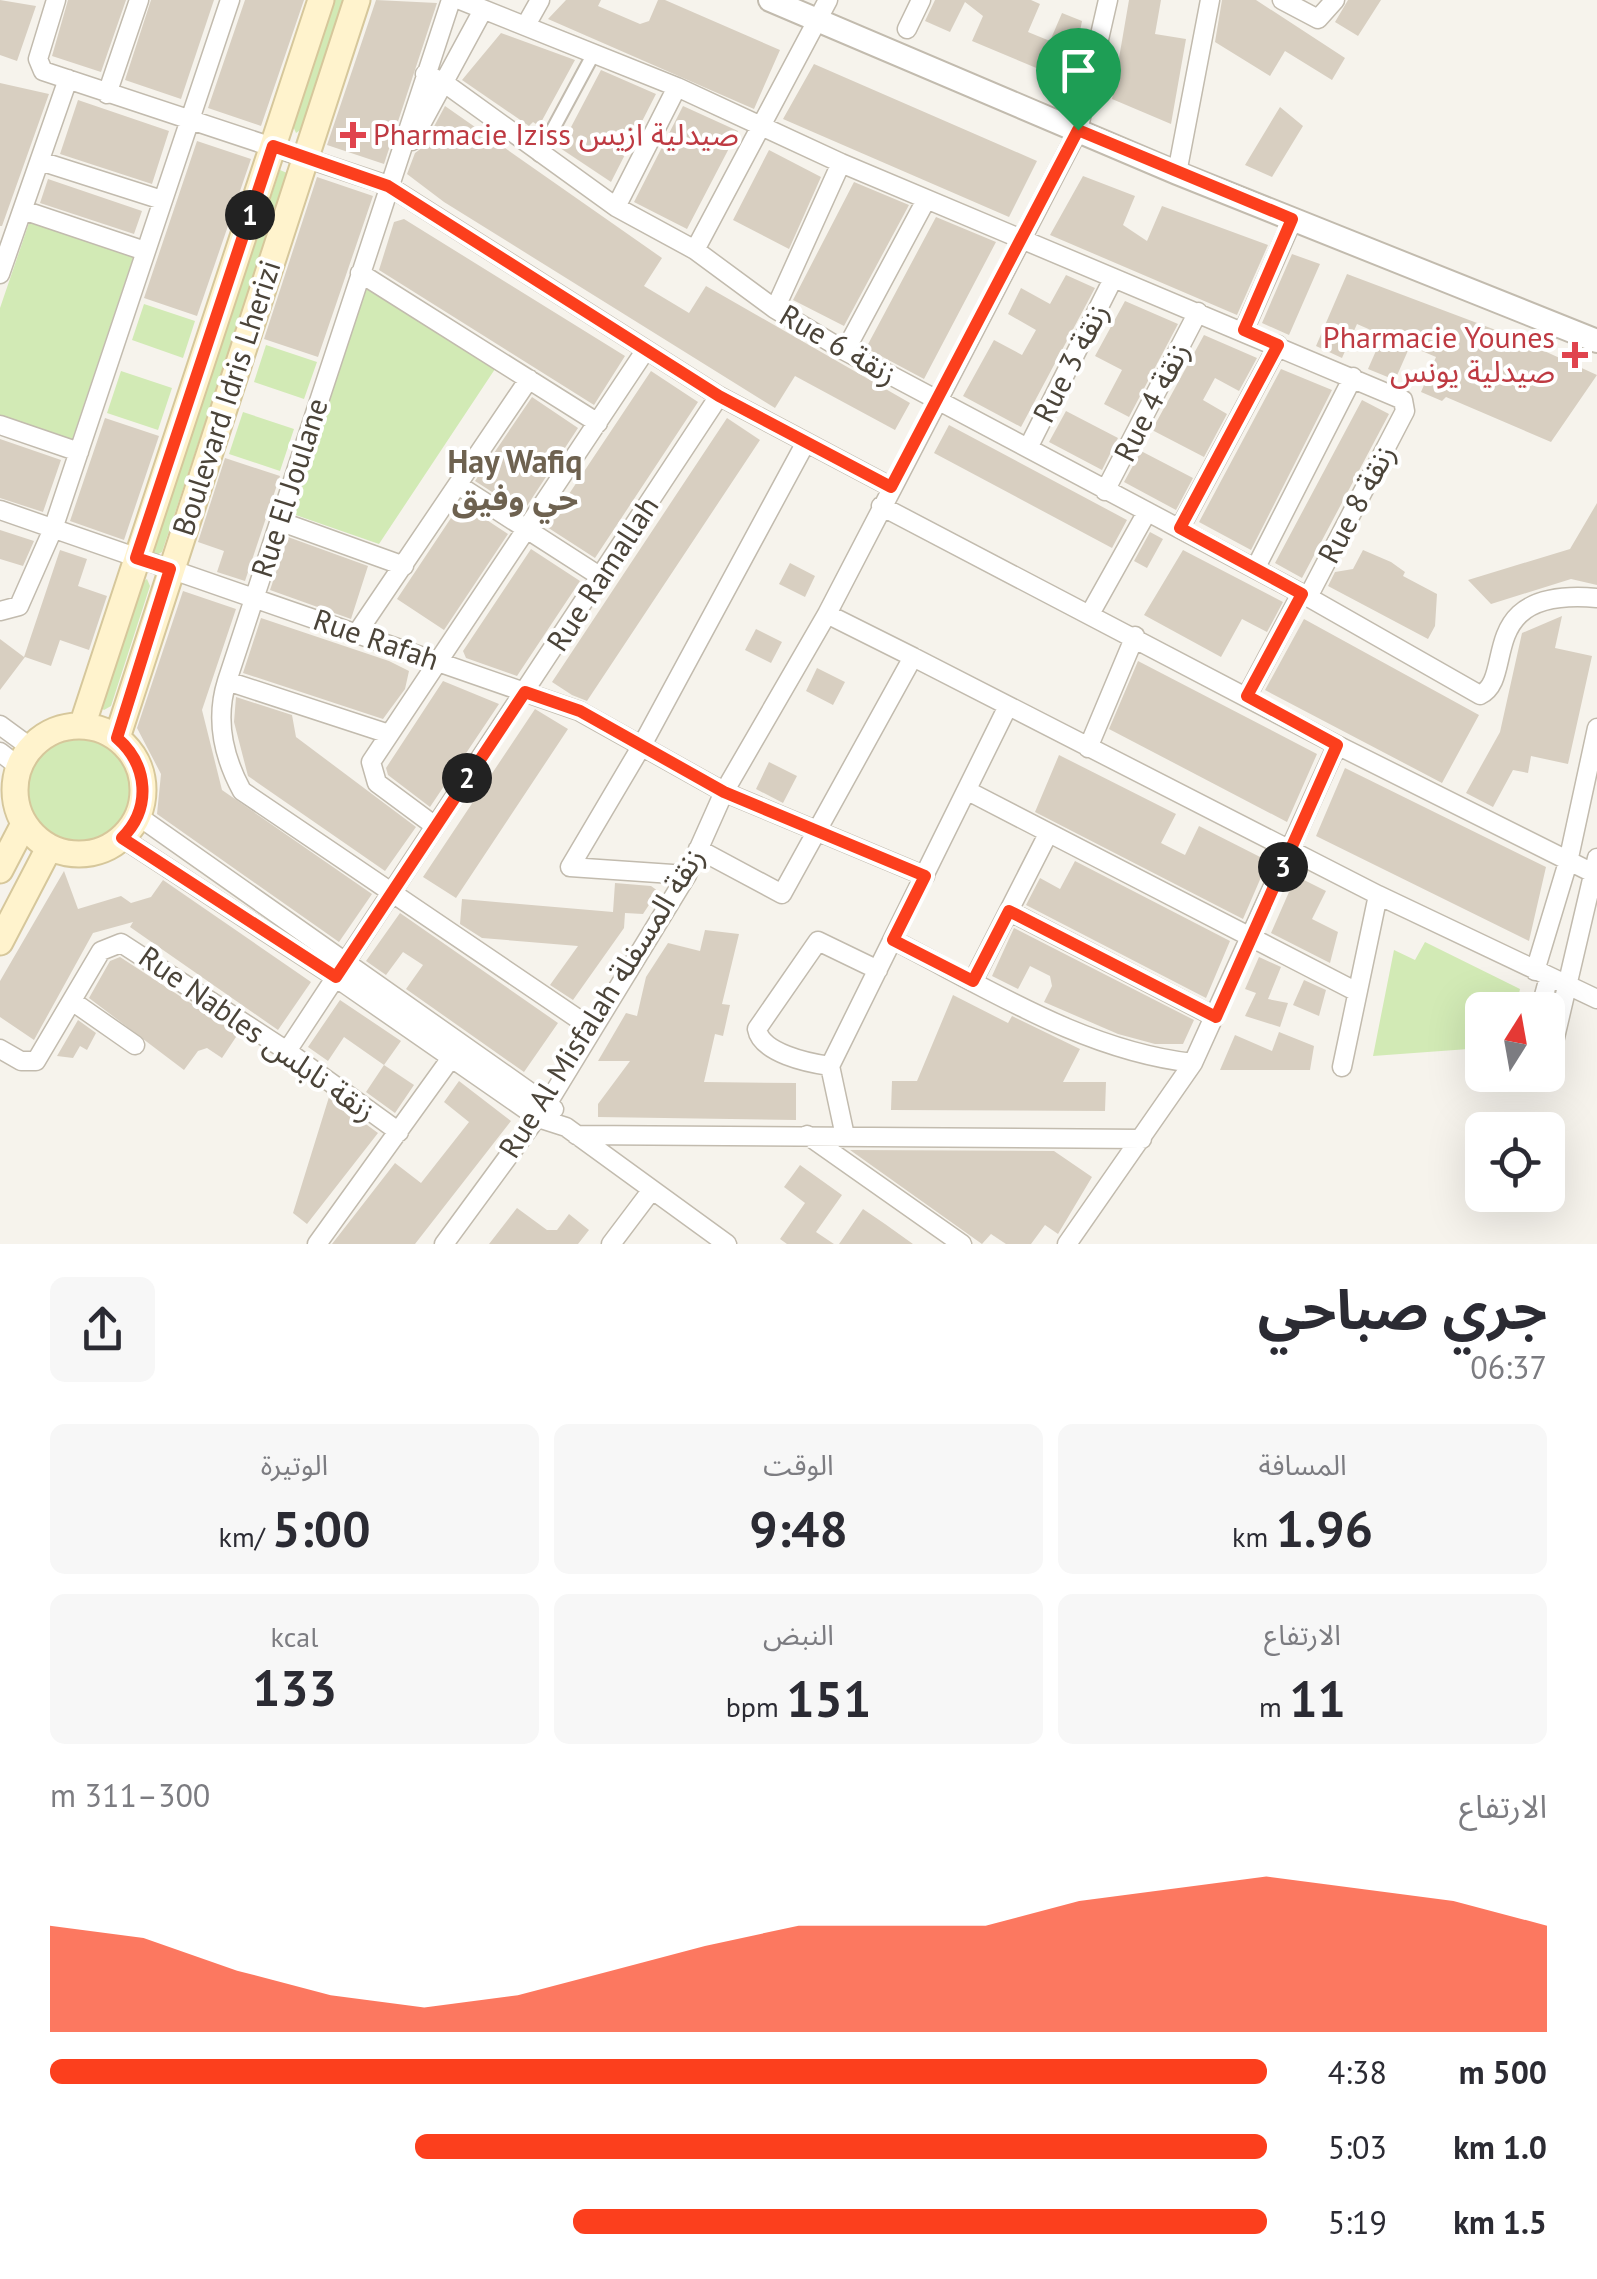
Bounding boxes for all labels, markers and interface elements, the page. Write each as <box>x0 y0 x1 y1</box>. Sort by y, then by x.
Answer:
pin <box>1036 28 1121 131</box>
icon: arrive <box>1051 43 1106 98</box>
place label: Pharmacie Iziss صيدلية ازيس <box>373 114 739 153</box>
marker: Pharmacie Iziss صيدلية ازيس <box>342 124 364 146</box>
pin: 1 <box>225 190 275 240</box>
text: 1 <box>242 196 258 233</box>
street label: Boulevard Idris Lherizi <box>163 255 289 540</box>
street label: Rue 6 زنقة <box>773 295 904 393</box>
street label: Rue 3 زنقة <box>1023 296 1116 429</box>
place label: Pharmacie Younes صيدلية يونس <box>1323 317 1555 390</box>
street label: Rue 4 زنقة <box>1104 335 1197 468</box>
marker: Pharmacie Younes صيدلية يونس <box>1564 344 1586 366</box>
street label: Rue El Joulane <box>241 393 336 582</box>
street label: Rue 8 زنقة <box>1308 437 1403 569</box>
district label: Hay Wafiq حي وفيق <box>448 440 582 524</box>
street label: Rue Ramallah <box>537 488 666 658</box>
street label: Rue Rafah <box>309 599 444 678</box>
pin: 2 <box>442 753 492 803</box>
text: 2 <box>459 759 475 796</box>
street label: Rue Al Misfalah زنقة المسفلة <box>489 840 712 1165</box>
pin: 3 <box>1258 842 1308 892</box>
text: 3 <box>1275 848 1291 885</box>
street label: Rue Nables زنقة نابلس <box>132 936 384 1129</box>
north arrow <box>1465 992 1565 1092</box>
map controls <box>1465 992 1565 1212</box>
button: locate <box>1465 1112 1565 1212</box>
text: جري صباحي <box>1258 1273 1547 1344</box>
button: share <box>50 1277 155 1382</box>
text: 06:37 <box>1470 1346 1547 1388</box>
text: الوتيرة <box>261 1446 328 1483</box>
text: الوقت <box>763 1446 834 1483</box>
text: المسافة <box>1258 1446 1347 1483</box>
text: 5:00 <box>272 1496 371 1561</box>
text: 9:48 <box>749 1496 848 1561</box>
text: 1.96 <box>1276 1496 1373 1561</box>
text: /km <box>218 1518 272 1555</box>
text: km <box>1232 1518 1276 1555</box>
text: النبض <box>763 1616 834 1653</box>
text: الارتفاع <box>1264 1616 1341 1653</box>
text: kcal <box>271 1618 318 1655</box>
text: 133 <box>252 1655 337 1720</box>
text: 151 <box>786 1666 871 1731</box>
text: 11 <box>1289 1666 1346 1731</box>
text: bpm <box>726 1688 786 1725</box>
text: m <box>1259 1688 1289 1725</box>
text: 300–311 m <box>50 1774 210 1816</box>
text: الارتفاع <box>1459 1785 1547 1827</box>
text: 4:38 <box>1328 2051 1387 2093</box>
text: 500 m <box>1459 2051 1547 2093</box>
text: 5:03 <box>1328 2126 1387 2168</box>
text: 1.0 km <box>1453 2126 1547 2168</box>
text: 5:19 <box>1328 2201 1387 2243</box>
text: 1.5 km <box>1453 2201 1547 2243</box>

